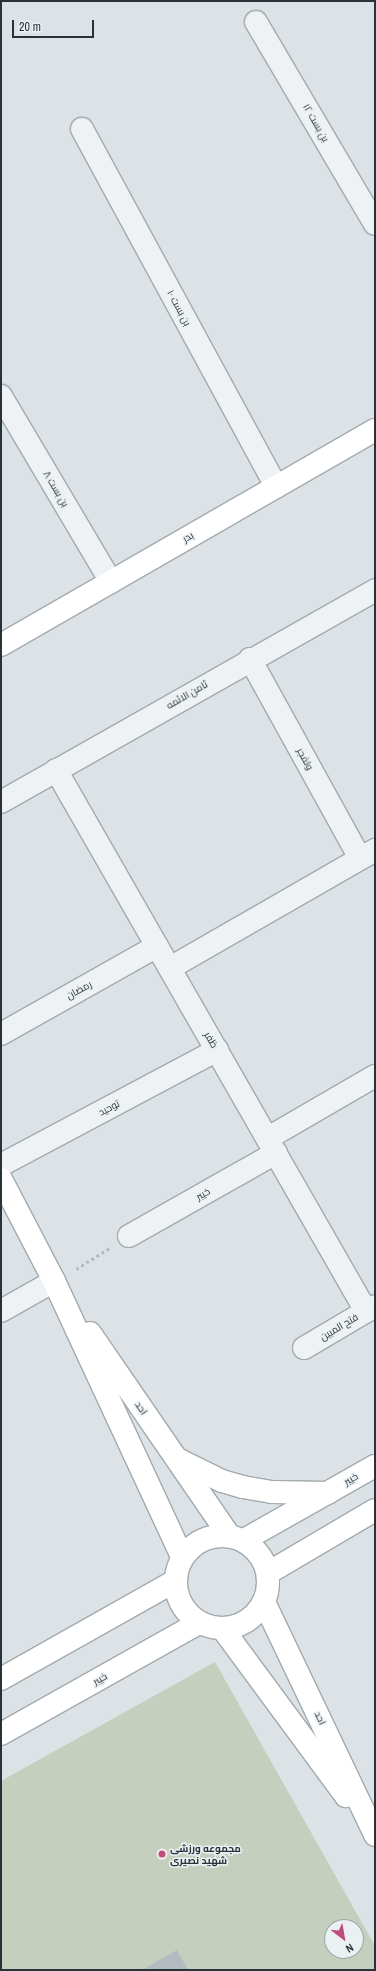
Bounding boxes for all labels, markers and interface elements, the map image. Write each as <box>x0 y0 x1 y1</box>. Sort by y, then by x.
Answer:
scale bar <box>14 12 96 38</box>
text: 20 m <box>19 19 41 35</box>
street label: بن بست ۱۲ <box>300 102 332 144</box>
street label: بن بست ۱۰ <box>164 288 194 328</box>
street label: بن بست ۸ <box>41 469 71 509</box>
street label: بدر <box>180 529 196 545</box>
street label: ثامن الائمه <box>164 678 210 712</box>
street label: ولفجر <box>294 746 316 772</box>
street label: رمضان <box>64 978 94 1002</box>
street label: ظفر <box>202 1030 220 1050</box>
street label: توحید <box>96 1097 122 1119</box>
street label: خیبر <box>194 1185 212 1203</box>
street label: فتح المبین <box>318 1311 360 1343</box>
street label: احد <box>132 1399 150 1417</box>
street label: خیبر <box>342 1470 360 1488</box>
street label: خیبر <box>91 1670 109 1688</box>
street label: احد <box>312 1709 328 1727</box>
place label: مجموعه ورزشی شهید نصیری <box>170 1842 241 1866</box>
marker: مجموعه ورزشی شهید نصیری <box>157 1849 167 1859</box>
north arrow <box>324 1919 364 1959</box>
text: N <box>343 1941 356 1956</box>

